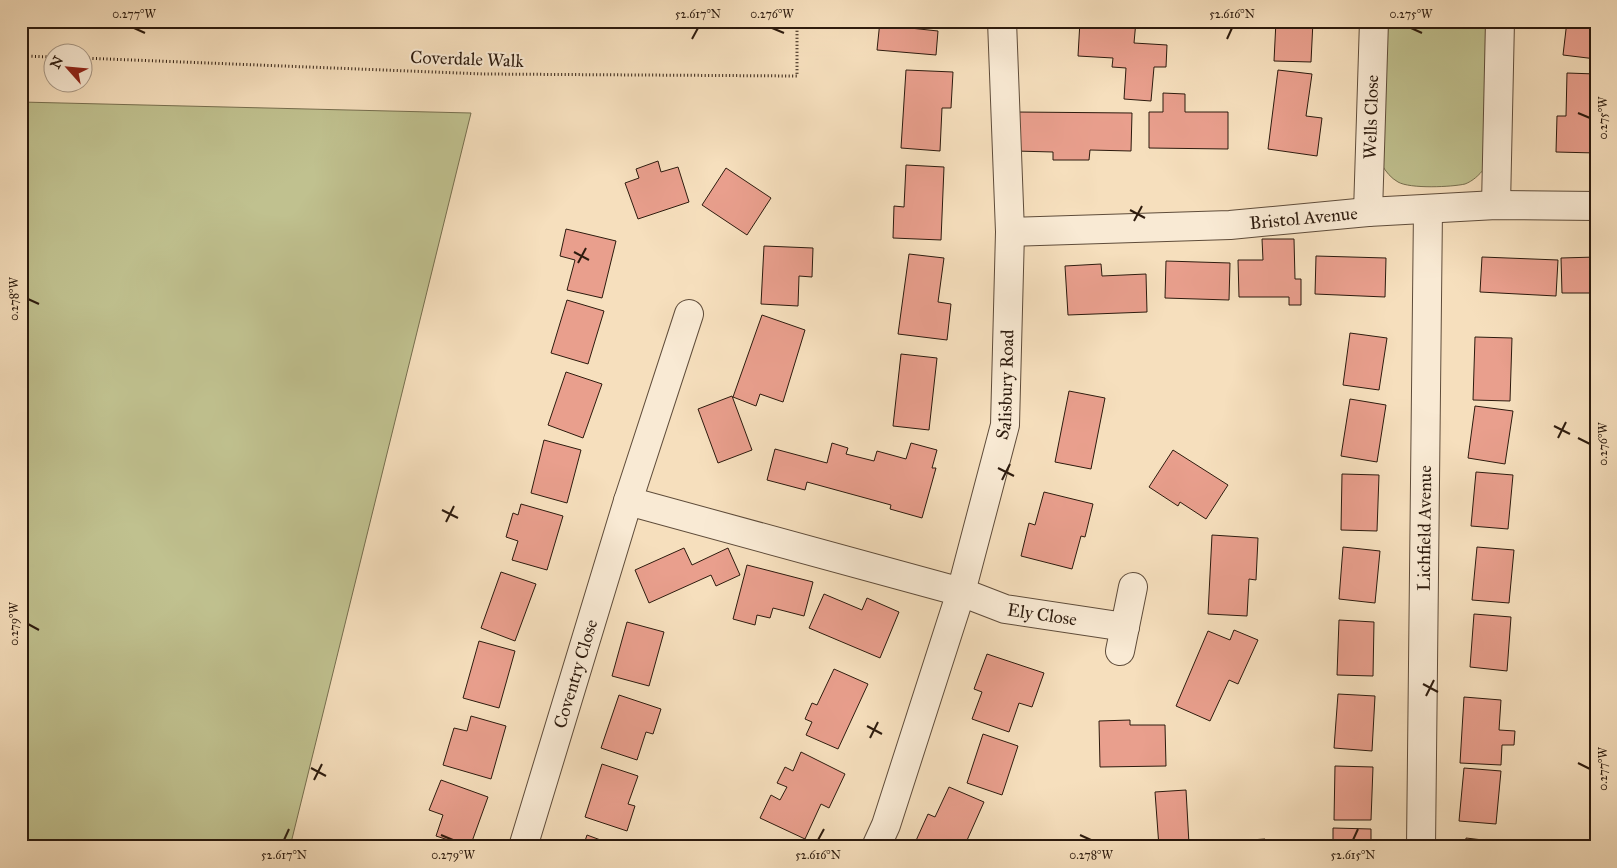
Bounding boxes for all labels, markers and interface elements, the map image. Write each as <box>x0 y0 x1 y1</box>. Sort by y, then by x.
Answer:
text: 0.277°W <box>112 7 156 21</box>
text: 52.617°N <box>675 7 721 21</box>
text: 0.276°W <box>750 7 794 21</box>
text: 52.616°N <box>1209 7 1255 21</box>
text: 0.275°W <box>1390 7 1433 21</box>
north arrow <box>42 42 92 92</box>
street label: Coverdale Walk <box>410 46 525 72</box>
text: N <box>47 53 67 71</box>
street label: Wells Close <box>1359 74 1383 160</box>
text: 0.275°W <box>1596 96 1610 139</box>
street label: Bristol Avenue <box>1249 202 1359 234</box>
text: 0.278°W <box>7 277 21 321</box>
street label: Salisbury Road <box>991 329 1018 442</box>
text: 0.276°W <box>1596 422 1610 466</box>
street label: Lichfield Avenue <box>1413 465 1436 591</box>
street label: Ely Close <box>1006 598 1079 631</box>
text: 0.279°W <box>7 602 21 646</box>
street label: Coventry Close <box>549 617 602 731</box>
text: 0.277°W <box>1596 747 1610 791</box>
text: 52.617°N <box>261 848 307 862</box>
text: 0.279°W <box>431 848 475 862</box>
text: 52.616°N <box>795 848 841 862</box>
text: 0.278°W <box>1069 848 1113 862</box>
text: 52.615°N <box>1330 848 1376 862</box>

